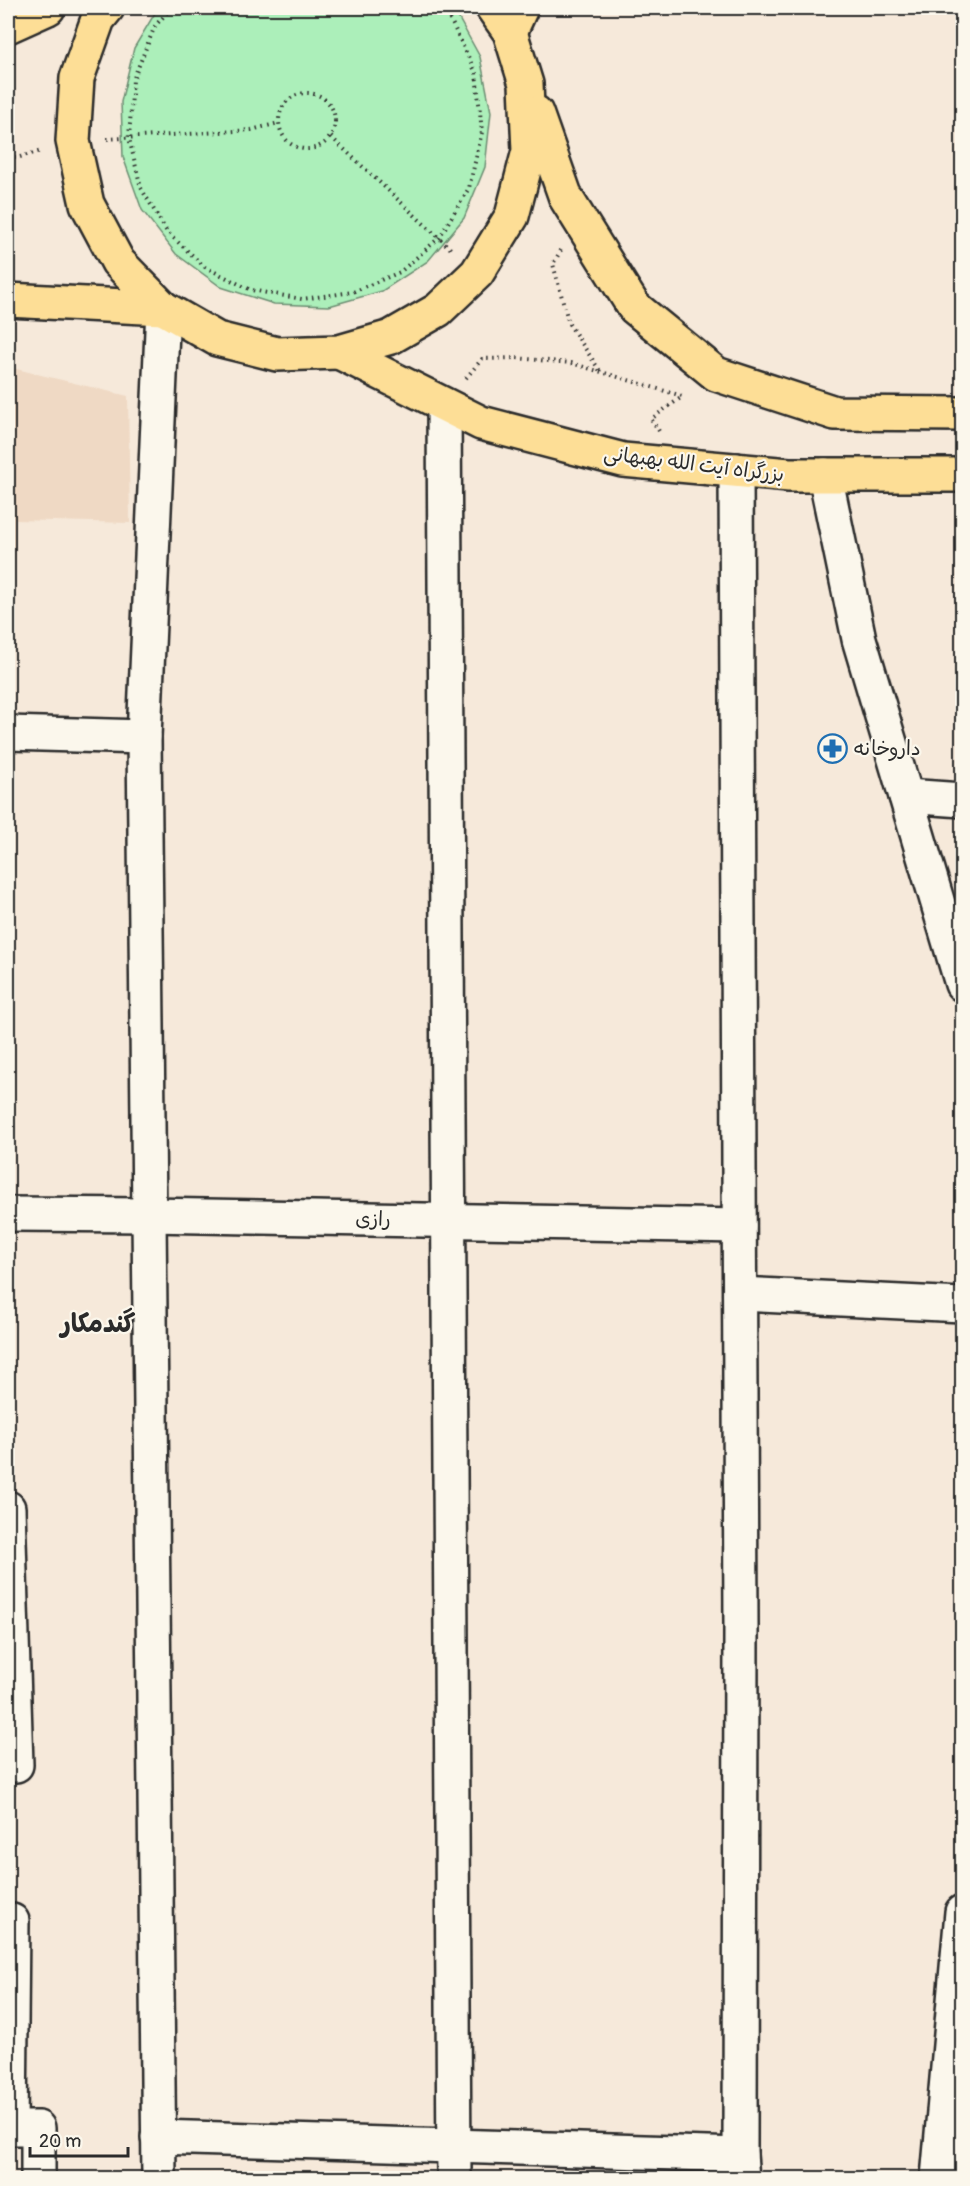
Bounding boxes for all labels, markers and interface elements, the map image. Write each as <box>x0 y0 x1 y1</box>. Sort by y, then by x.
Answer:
street label: بزرگراه آیت الله بهبهانی <box>602 441 786 487</box>
pharmacy icon: داروخانه <box>817 732 849 764</box>
place label: داروخانه <box>854 736 921 761</box>
street label: رازی <box>355 1206 391 1232</box>
district label: گندمکار <box>59 1307 136 1340</box>
scale bar <box>30 2120 128 2158</box>
text: 20 m <box>39 2130 81 2153</box>

